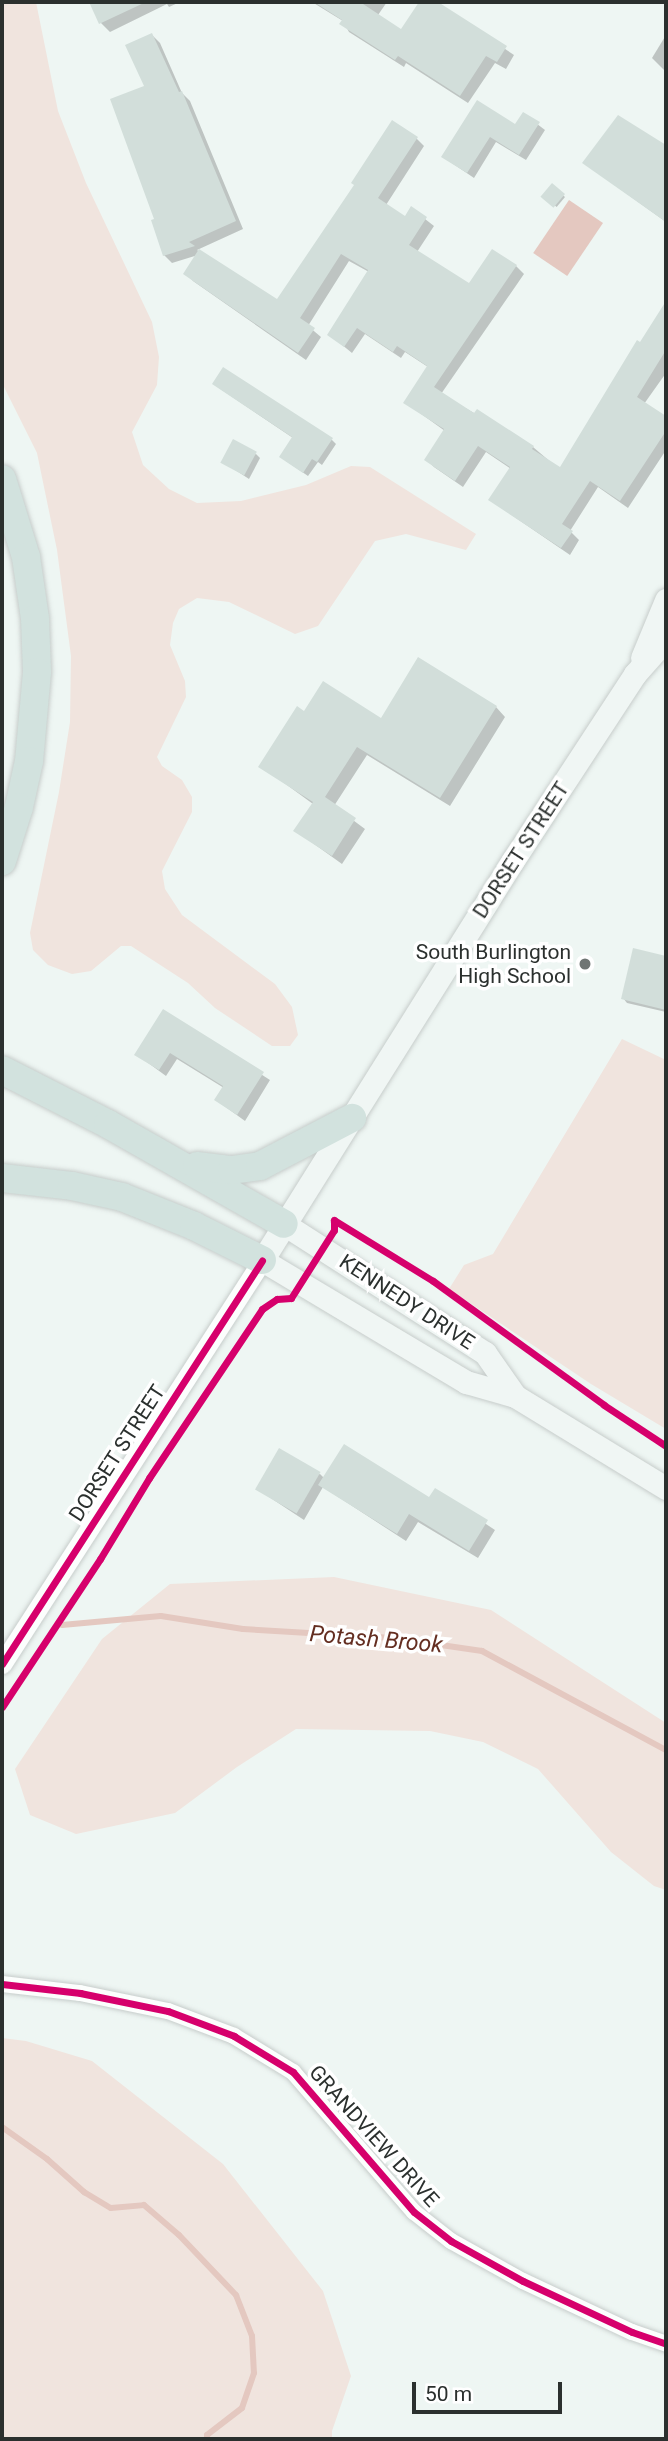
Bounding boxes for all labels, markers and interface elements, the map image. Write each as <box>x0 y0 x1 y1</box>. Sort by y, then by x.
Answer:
street label: DORSET STREET <box>467 777 575 923</box>
place label: South Burlington High School <box>416 939 571 989</box>
marker: South Burlington High School <box>577 956 593 972</box>
street label: KENNEDY DRIVE <box>335 1249 479 1355</box>
street label: DORSET STREET <box>63 1380 171 1526</box>
water label: Potash Brook <box>308 1620 444 1660</box>
street label: GRANDVIEW DRIVE <box>304 2060 444 2212</box>
scale bar <box>416 2368 566 2412</box>
text: 50 m <box>425 2382 472 2406</box>

